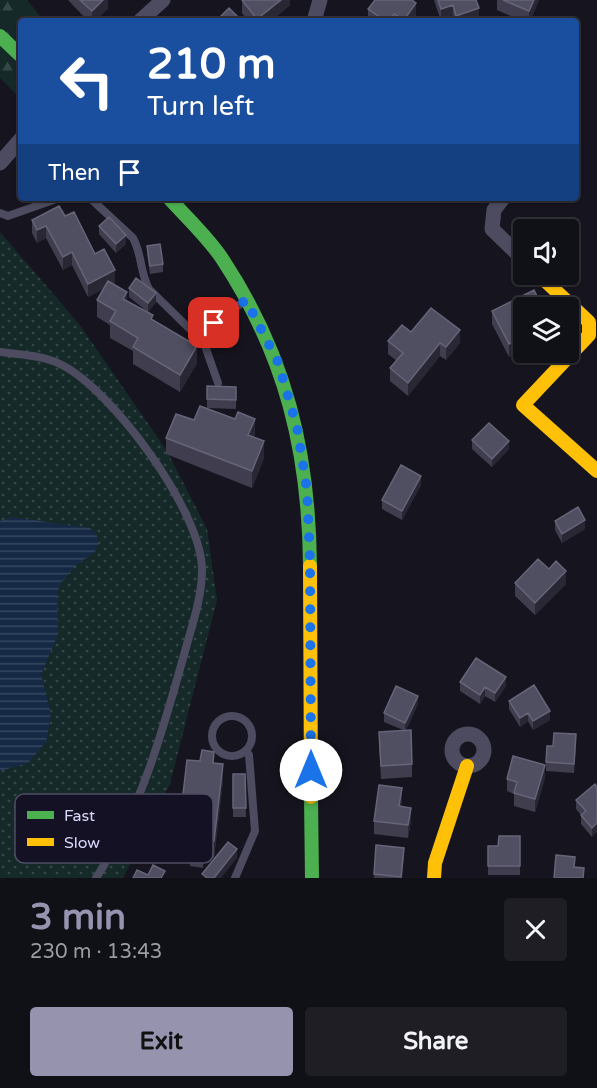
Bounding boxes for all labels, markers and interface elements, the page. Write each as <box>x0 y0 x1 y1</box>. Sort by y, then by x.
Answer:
text: 210 m <box>147 39 276 90</box>
icon: left <box>48 42 126 120</box>
text: Turn left <box>147 90 254 123</box>
icon: arrive <box>113 156 146 189</box>
text: Then <box>48 160 101 186</box>
map controls <box>513 219 579 363</box>
button: sound <box>513 219 579 285</box>
pin <box>188 297 239 348</box>
button: layers <box>513 297 579 363</box>
icon: arrive <box>197 306 230 339</box>
position arrow <box>279 738 343 802</box>
legend <box>15 794 213 863</box>
text: Fast <box>64 806 95 826</box>
text: Slow <box>64 833 100 853</box>
text: 3 min <box>30 896 126 939</box>
button: close <box>504 898 567 961</box>
text: 230 m · 13:43 <box>30 940 162 964</box>
button: Exit <box>30 1007 293 1076</box>
button: Share <box>305 1007 567 1076</box>

